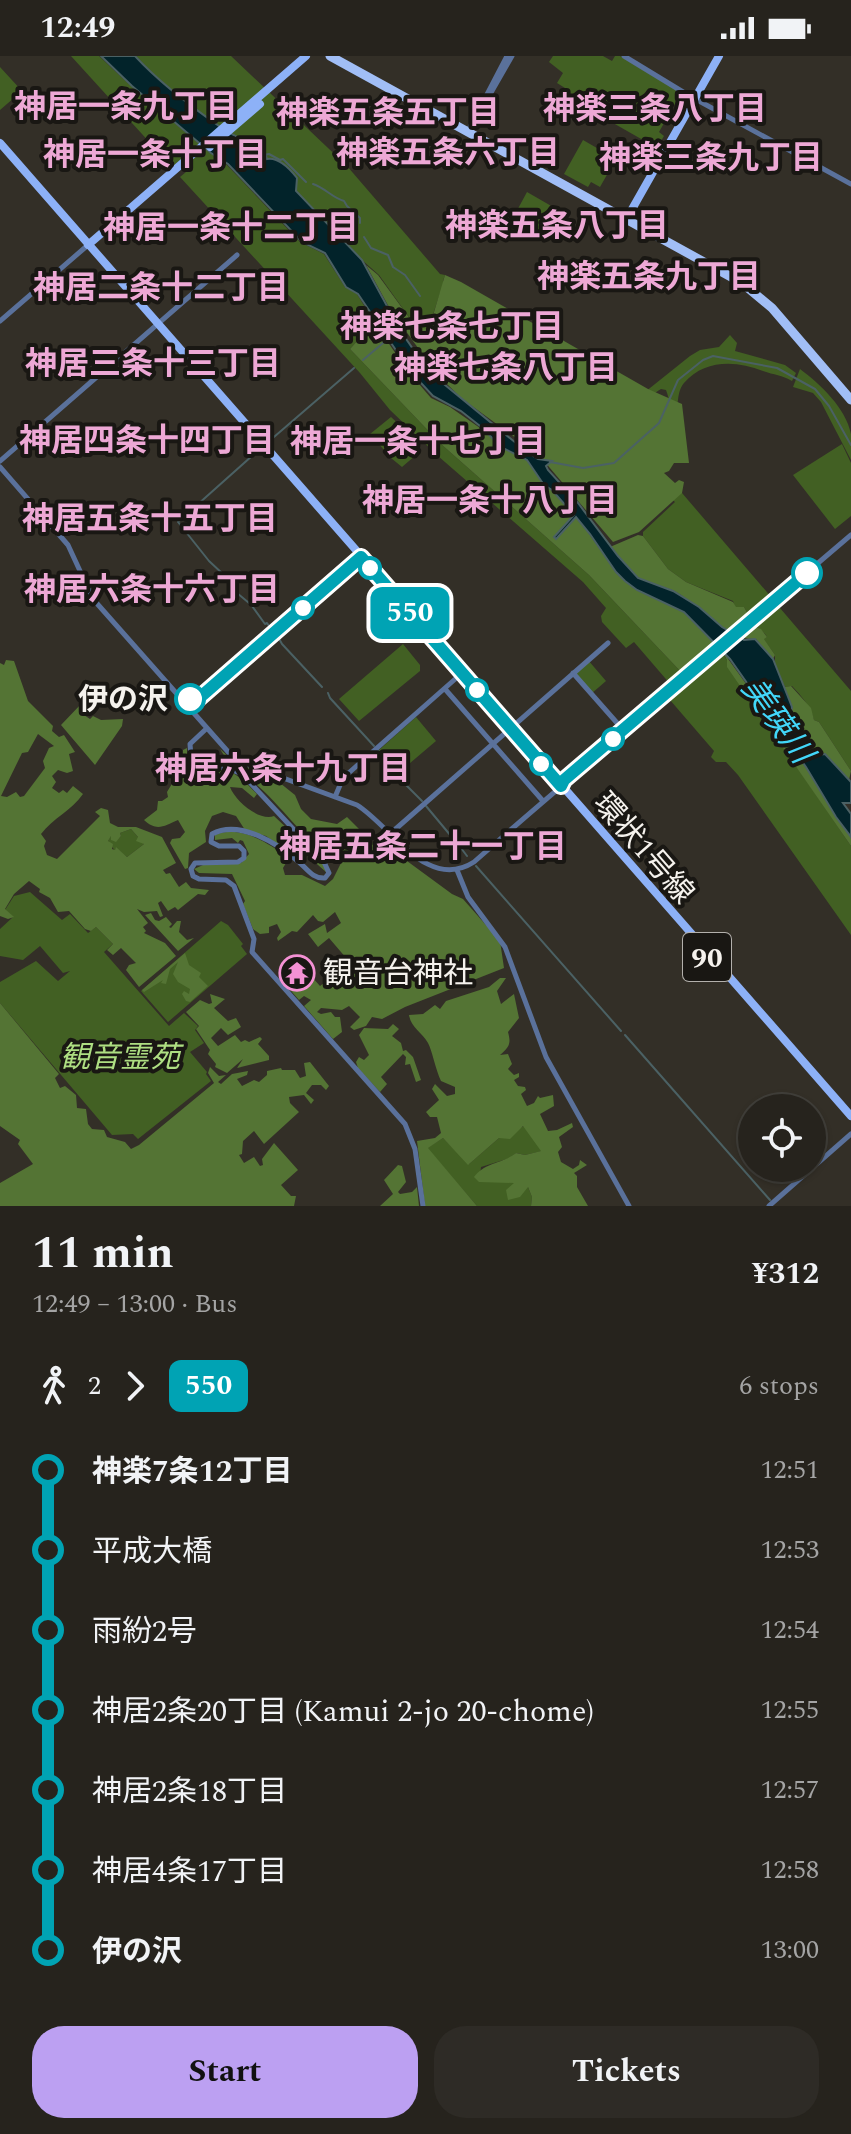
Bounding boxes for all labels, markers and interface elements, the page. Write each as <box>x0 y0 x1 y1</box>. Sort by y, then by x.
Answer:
text: 12:49 <box>40 5 115 51</box>
district label: 神居一条九丁目 <box>14 83 238 132</box>
district label: 神楽三条八丁目 <box>543 85 767 134</box>
district label: 神楽五条五丁目 <box>276 89 500 138</box>
district label: 神楽五条六丁目 <box>336 129 560 178</box>
district label: 神居一条十丁目 <box>43 131 267 180</box>
district label: 神楽三条九丁目 <box>599 134 823 183</box>
district label: 神楽五条八丁目 <box>445 202 669 251</box>
district label: 神居一条十二丁目 <box>103 204 359 253</box>
district label: 神楽五条九丁目 <box>537 253 761 302</box>
district label: 神居二条十二丁目 <box>33 264 289 313</box>
district label: 神楽七条七丁目 <box>340 303 564 352</box>
district label: 神居三条十三丁目 <box>25 340 281 389</box>
district label: 神楽七条八丁目 <box>394 344 618 393</box>
district label: 神居四条十四丁目 <box>19 417 275 466</box>
district label: 神居一条十七丁目 <box>290 418 546 467</box>
district label: 神居一条十八丁目 <box>362 477 618 526</box>
district label: 神居五条十五丁目 <box>22 495 278 544</box>
unlabelled marker <box>359 557 381 579</box>
unlabelled marker <box>792 558 822 588</box>
district label: 神居六条十六丁目 <box>24 566 280 615</box>
line badge: 550 <box>364 587 456 639</box>
text: 550 <box>386 591 434 634</box>
unlabelled marker <box>292 597 314 619</box>
water label: 美瑛川 <box>729 668 827 777</box>
place label: 伊の沢 <box>78 677 168 723</box>
unlabelled marker <box>466 679 488 701</box>
marker: 伊の沢 <box>175 684 205 714</box>
unlabelled marker <box>602 728 624 750</box>
district label: 神居六条十九丁目 <box>155 745 411 794</box>
unlabelled marker <box>530 753 552 775</box>
street label: 環状1号線 <box>582 783 705 915</box>
district label: 神居五条二十一丁目 <box>279 823 567 872</box>
road number: 90 <box>683 933 731 981</box>
place label: 観音台神社 <box>323 951 473 997</box>
temple icon: 観音台神社 <box>278 954 316 992</box>
park label: 観音霊苑 <box>60 1035 184 1081</box>
map controls <box>738 1094 826 1182</box>
button: locate <box>738 1094 826 1182</box>
text: 11 min <box>32 1220 174 1287</box>
text: ¥312 <box>752 1251 819 1297</box>
text: 12:49 – 13:00 · Bus <box>32 1284 237 1324</box>
icon: walk <box>32 1364 76 1408</box>
icon: forward <box>113 1364 157 1408</box>
text: 550 <box>185 1364 232 1407</box>
text: 2 <box>88 1366 101 1406</box>
text: 6 stops <box>739 1366 819 1406</box>
text: 神楽7条12丁目 <box>92 1449 293 1495</box>
text: 12:51 <box>760 1450 819 1490</box>
text: 平成大橋 <box>92 1529 212 1575</box>
text: 12:53 <box>760 1530 819 1570</box>
text: 雨紛2号 <box>92 1609 197 1655</box>
text: 12:54 <box>760 1610 819 1650</box>
text: 神居2条20丁目 (Kamui 2-jo 20-chome) <box>92 1689 594 1735</box>
text: 12:55 <box>760 1690 819 1730</box>
text: 神居2条18丁目 <box>92 1769 287 1815</box>
text: 12:57 <box>760 1770 819 1810</box>
text: 神居4条17丁目 <box>92 1849 287 1895</box>
text: 12:58 <box>760 1850 819 1890</box>
text: 伊の沢 <box>92 1929 182 1975</box>
text: 13:00 <box>760 1930 819 1970</box>
button: Start <box>32 2026 418 2118</box>
button: Tickets <box>434 2026 819 2118</box>

